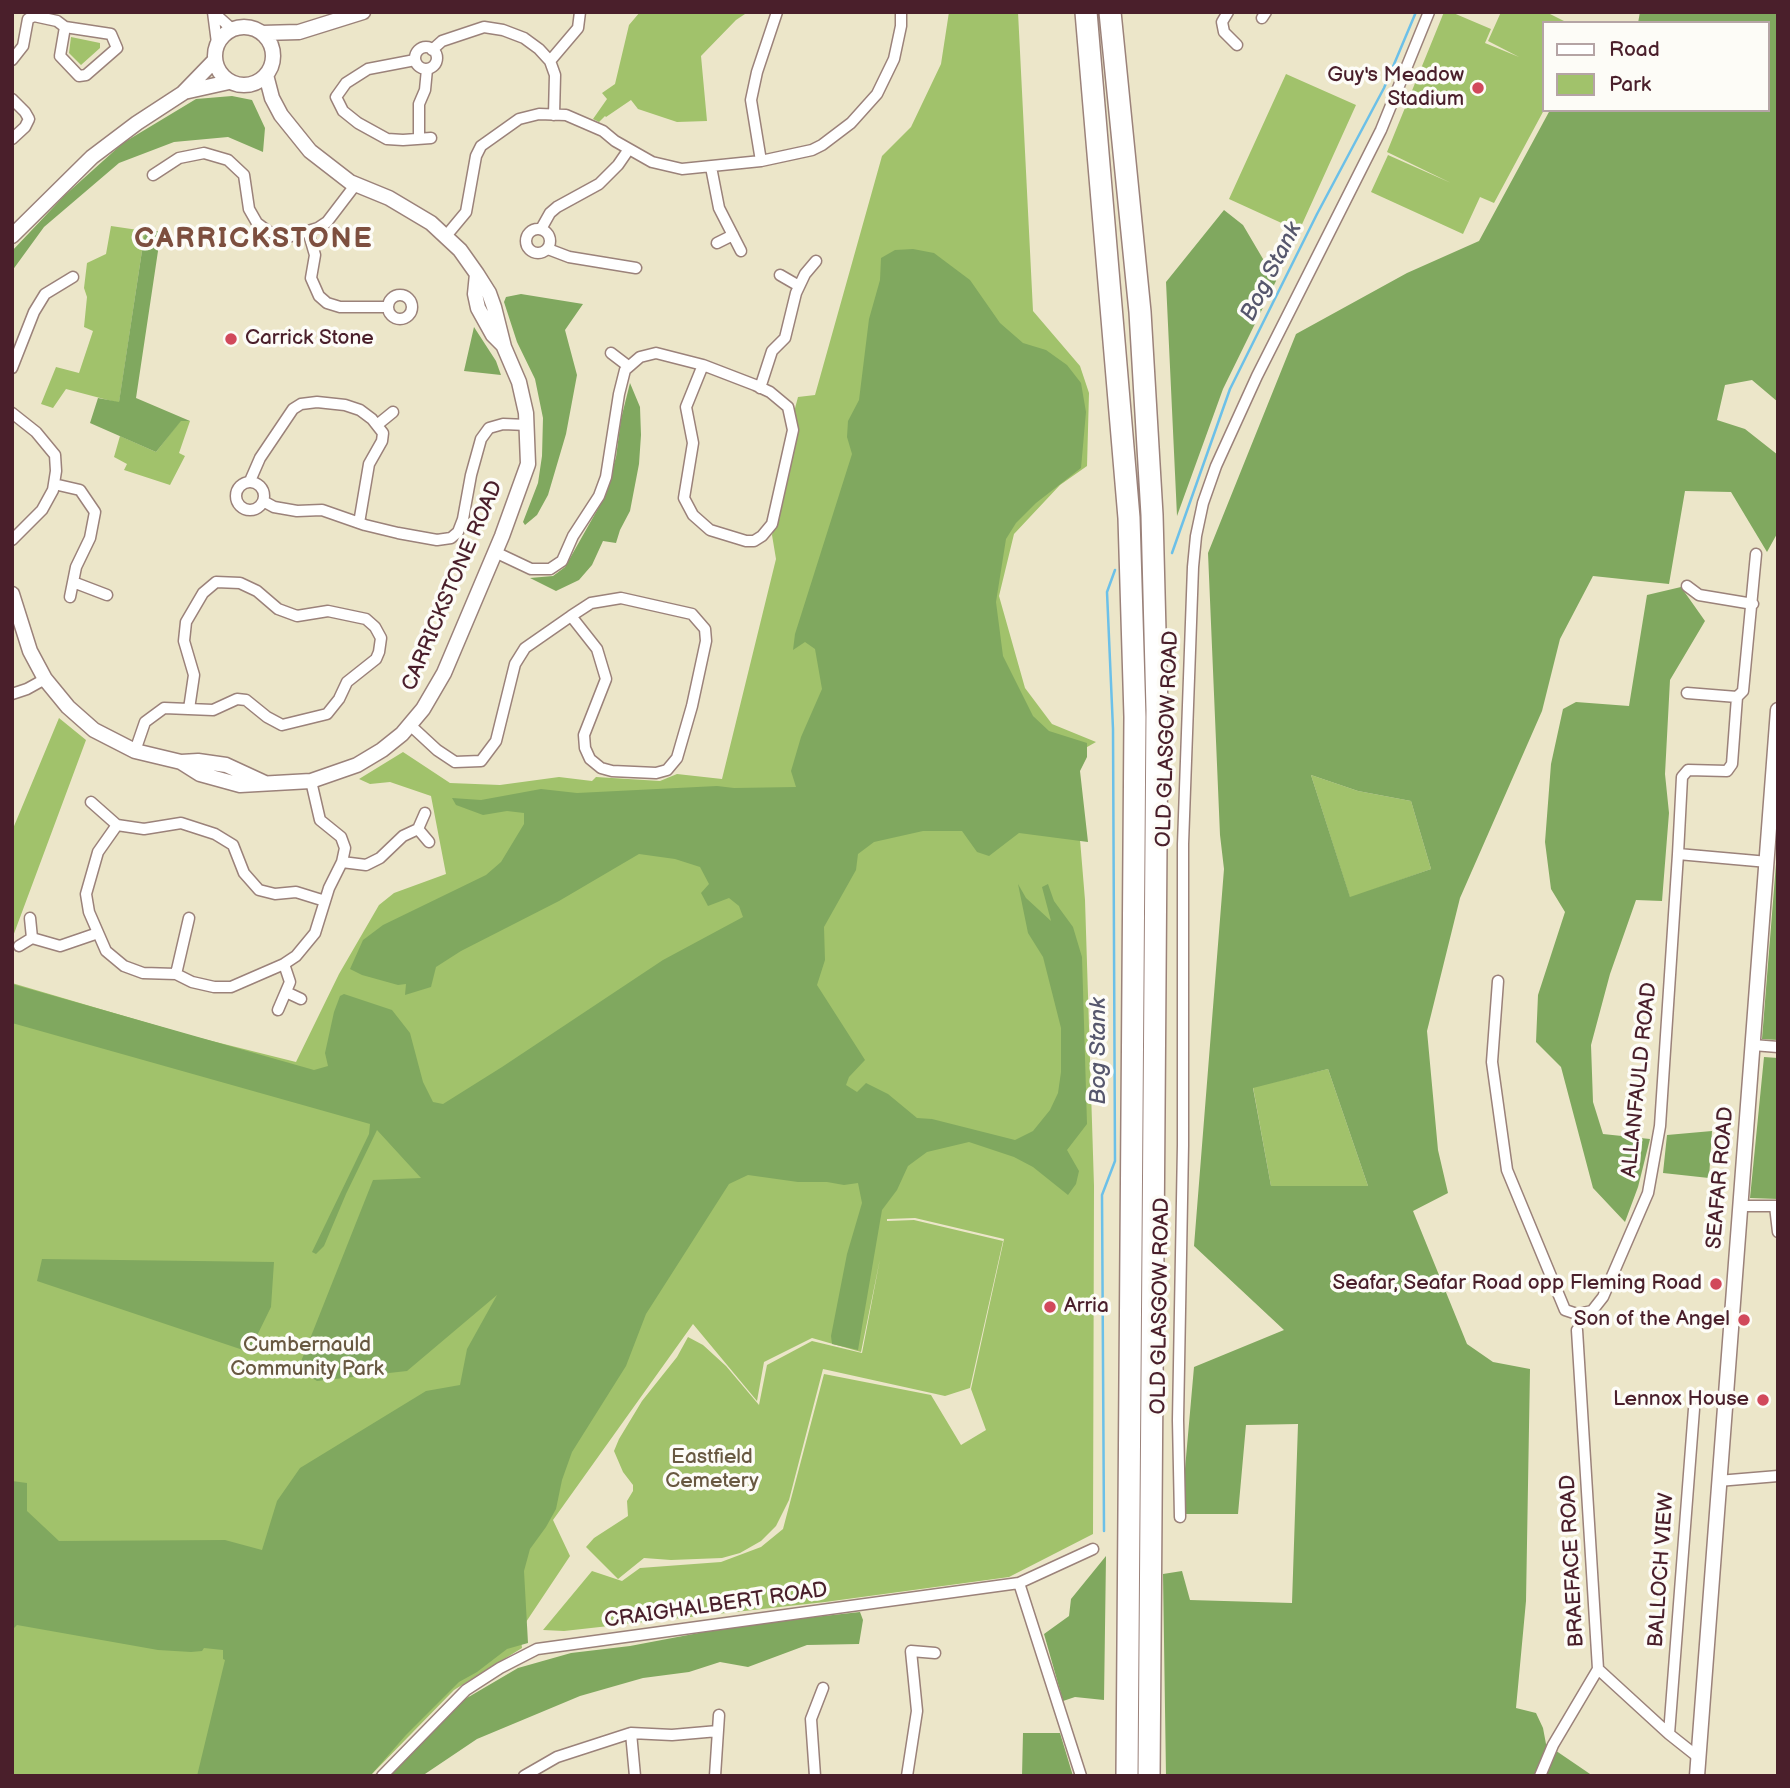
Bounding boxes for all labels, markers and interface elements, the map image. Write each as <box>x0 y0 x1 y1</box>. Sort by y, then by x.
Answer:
legend <box>1542 21 1769 112</box>
text: Road <box>1609 37 1660 62</box>
place label: Guy's Meadow Stadium <box>1327 63 1464 113</box>
text: Park <box>1609 72 1651 97</box>
marker: Guy's Meadow Stadium <box>1470 80 1486 96</box>
water label: Bog Stank <box>1235 218 1309 326</box>
district label: CARRICKSTONE <box>136 223 372 257</box>
place label: Carrick Stone <box>245 326 374 352</box>
marker: Carrick Stone <box>223 331 239 347</box>
street label: CARRICKSTONE ROAD <box>397 477 509 695</box>
street label: OLD GLASGOW ROAD <box>1152 630 1184 848</box>
street label: ALLANFAULD ROAD <box>1617 981 1663 1179</box>
water label: Bog Stank <box>1085 998 1113 1104</box>
street label: SEAFAR ROAD <box>1702 1106 1740 1250</box>
street label: OLD GLASGOW ROAD <box>1147 1197 1175 1415</box>
place label: Seafar, Seafar Road opp Fleming Road <box>1333 1271 1702 1297</box>
marker: Seafar, Seafar Road opp Fleming Road <box>1708 1276 1724 1292</box>
place label: Arria <box>1064 1294 1109 1320</box>
marker: Arria <box>1042 1299 1058 1315</box>
place label: Son of the Angel <box>1574 1307 1730 1333</box>
marker: Son of the Angel <box>1736 1312 1752 1328</box>
park label: Cumbernauld Community Park <box>230 1333 384 1383</box>
place label: Lennox House <box>1613 1387 1749 1413</box>
marker: Lennox House <box>1755 1392 1771 1408</box>
park label: Eastfield Cemetery <box>665 1445 759 1495</box>
street label: BRAEFACE ROAD <box>1556 1474 1590 1648</box>
street label: BALLOCH VIEW <box>1644 1492 1680 1648</box>
street label: CRAIGHALBERT ROAD <box>603 1578 829 1634</box>

